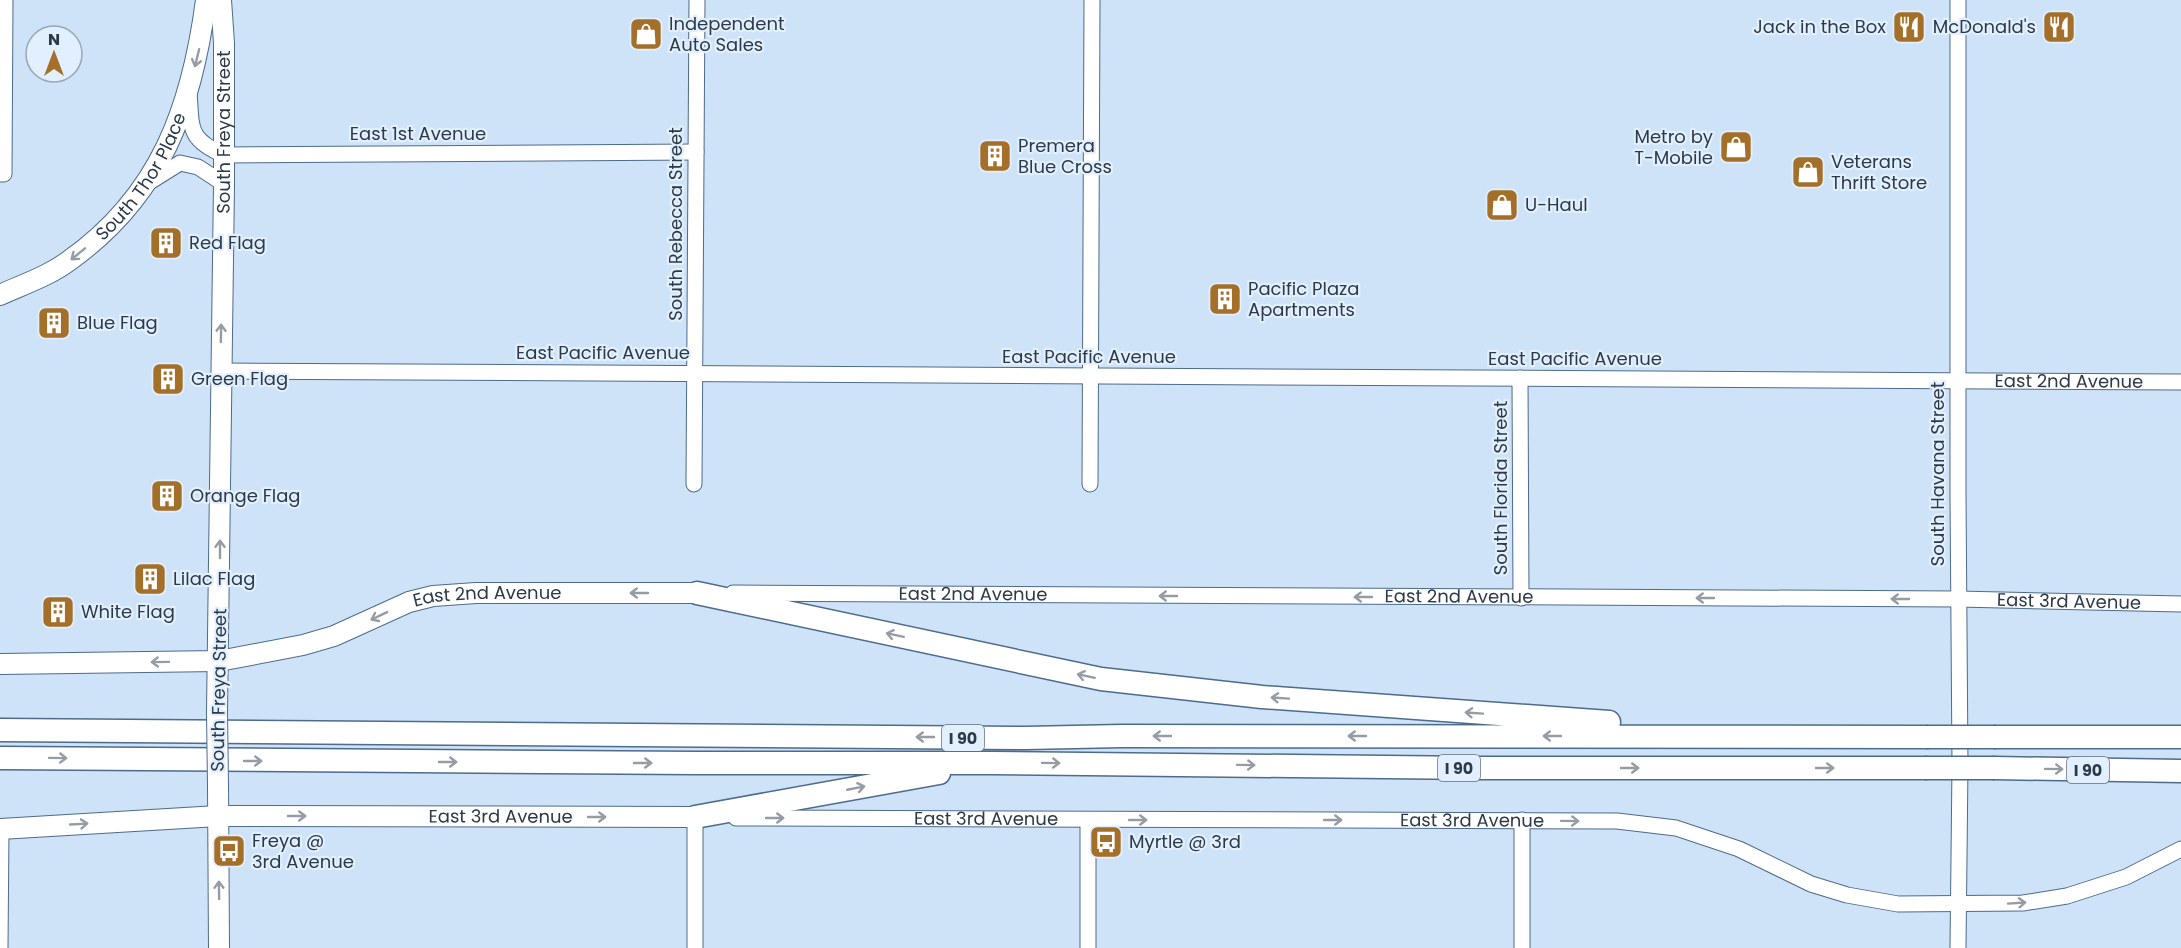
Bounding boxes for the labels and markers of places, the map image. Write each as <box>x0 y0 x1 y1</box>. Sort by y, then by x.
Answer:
restaurant icon: Jack in the Box <box>1891 9 1927 45</box>
restaurant icon: McDonald's <box>2041 9 2077 45</box>
place label: Independent Auto Sales <box>669 11 785 57</box>
place label: Jack in the Box <box>1753 14 1886 39</box>
place label: McDonald's <box>1933 14 2036 39</box>
shop icon: Independent Auto Sales <box>628 16 664 52</box>
place label: Metro by T-Mobile <box>1634 124 1713 170</box>
shop icon: Metro by T-Mobile <box>1718 129 1754 165</box>
place label: Premera Blue Cross <box>1018 133 1112 179</box>
building icon: Premera Blue Cross <box>977 138 1013 174</box>
place label: Veterans Thrift Store <box>1831 149 1927 195</box>
shop icon: Veterans Thrift Store <box>1790 154 1826 190</box>
shop icon: U-Haul <box>1484 187 1520 223</box>
place label: U-Haul <box>1525 192 1588 217</box>
building icon: Red Flag <box>148 225 184 261</box>
place label: Red Flag <box>189 230 266 255</box>
place label: Pacific Plaza Apartments <box>1248 276 1359 322</box>
building icon: Pacific Plaza Apartments <box>1207 281 1243 317</box>
building icon: Blue Flag <box>36 305 72 341</box>
place label: Blue Flag <box>77 310 158 335</box>
building icon: Green Flag <box>150 361 186 397</box>
place label: Green Flag <box>191 366 288 391</box>
building icon: Orange Flag <box>149 478 185 514</box>
place label: Orange Flag <box>190 483 301 508</box>
building icon: Lilac Flag <box>132 561 168 597</box>
place label: Lilac Flag <box>173 566 255 591</box>
building icon: White Flag <box>40 594 76 630</box>
place label: White Flag <box>81 599 175 624</box>
bus stop icon: Myrtle @ 3rd <box>1088 824 1124 860</box>
place label: Freya @ 3rd Avenue <box>252 828 354 874</box>
place label: Myrtle @ 3rd <box>1129 829 1241 854</box>
bus stop icon: Freya @ 3rd Avenue <box>211 833 247 869</box>

